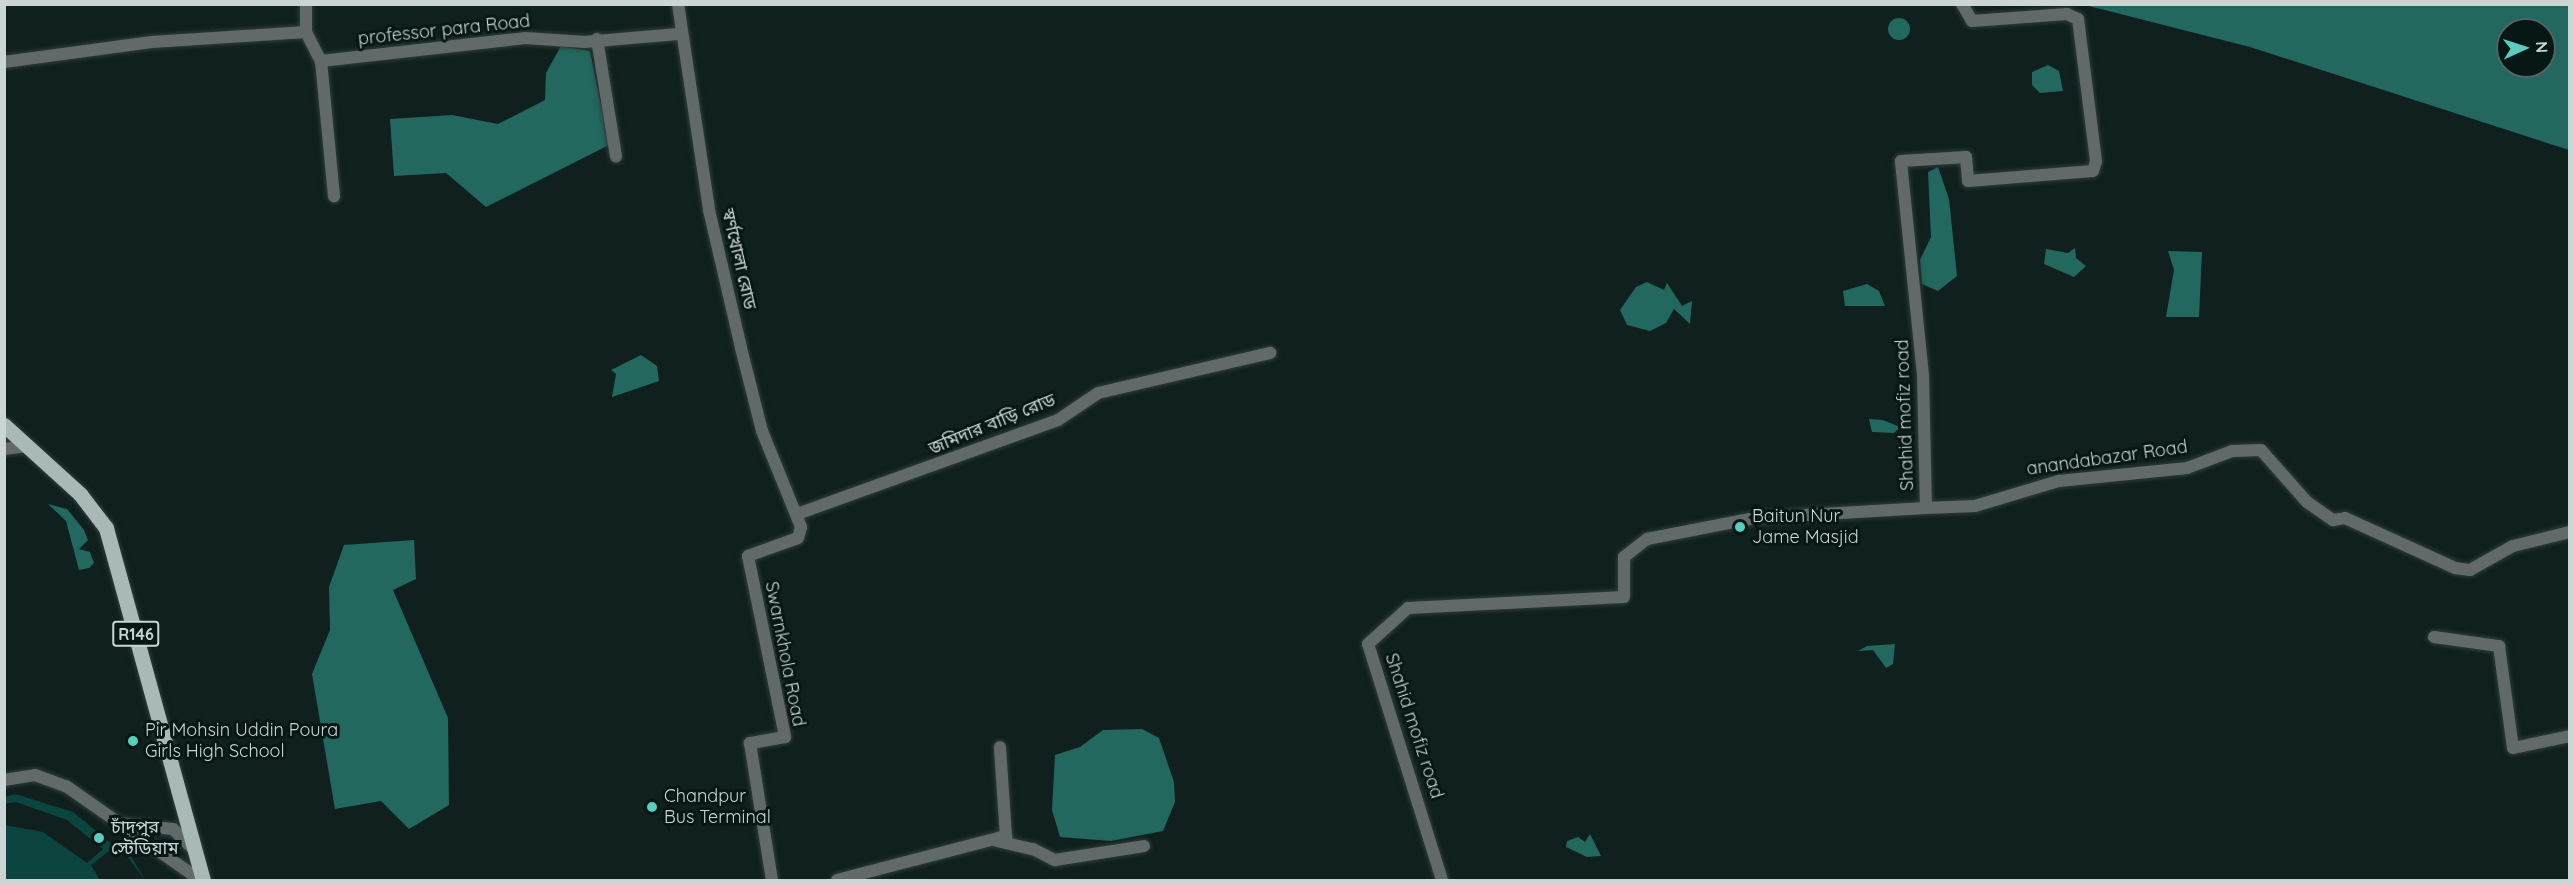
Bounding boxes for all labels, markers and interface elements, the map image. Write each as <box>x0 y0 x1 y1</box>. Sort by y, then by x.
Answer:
street label: professor para Road <box>357 10 531 50</box>
north arrow <box>2496 18 2556 78</box>
text: N <box>2532 41 2552 54</box>
street label: স্বর্ণখোলা রোড <box>717 206 761 312</box>
street label: Shahid mofiz road <box>1892 339 1918 491</box>
street label: জমিদার বাড়ি রোড <box>926 389 1058 459</box>
street label: anandabazar Road <box>2025 436 2189 480</box>
place label: Baitun Nur Jame Masjid <box>1752 506 1859 548</box>
marker: Baitun Nur Jame Masjid <box>1733 520 1747 534</box>
street label: Swarnkhola Road <box>760 580 810 728</box>
road number: R146 <box>112 621 160 647</box>
street label: Shahid mofiz road <box>1380 651 1448 801</box>
place label: Pir Mohsin Uddin Poura Girls High School <box>145 720 338 762</box>
marker: Pir Mohsin Uddin Poura Girls High School <box>126 734 140 748</box>
place label: Chandpur Bus Terminal <box>664 786 771 828</box>
marker: Chandpur Bus Terminal <box>645 800 659 814</box>
place label: চাঁদপুর স্টেডিয়াম <box>111 817 178 860</box>
marker: চাঁদপুর স্টেডিয়াম <box>92 831 106 845</box>

